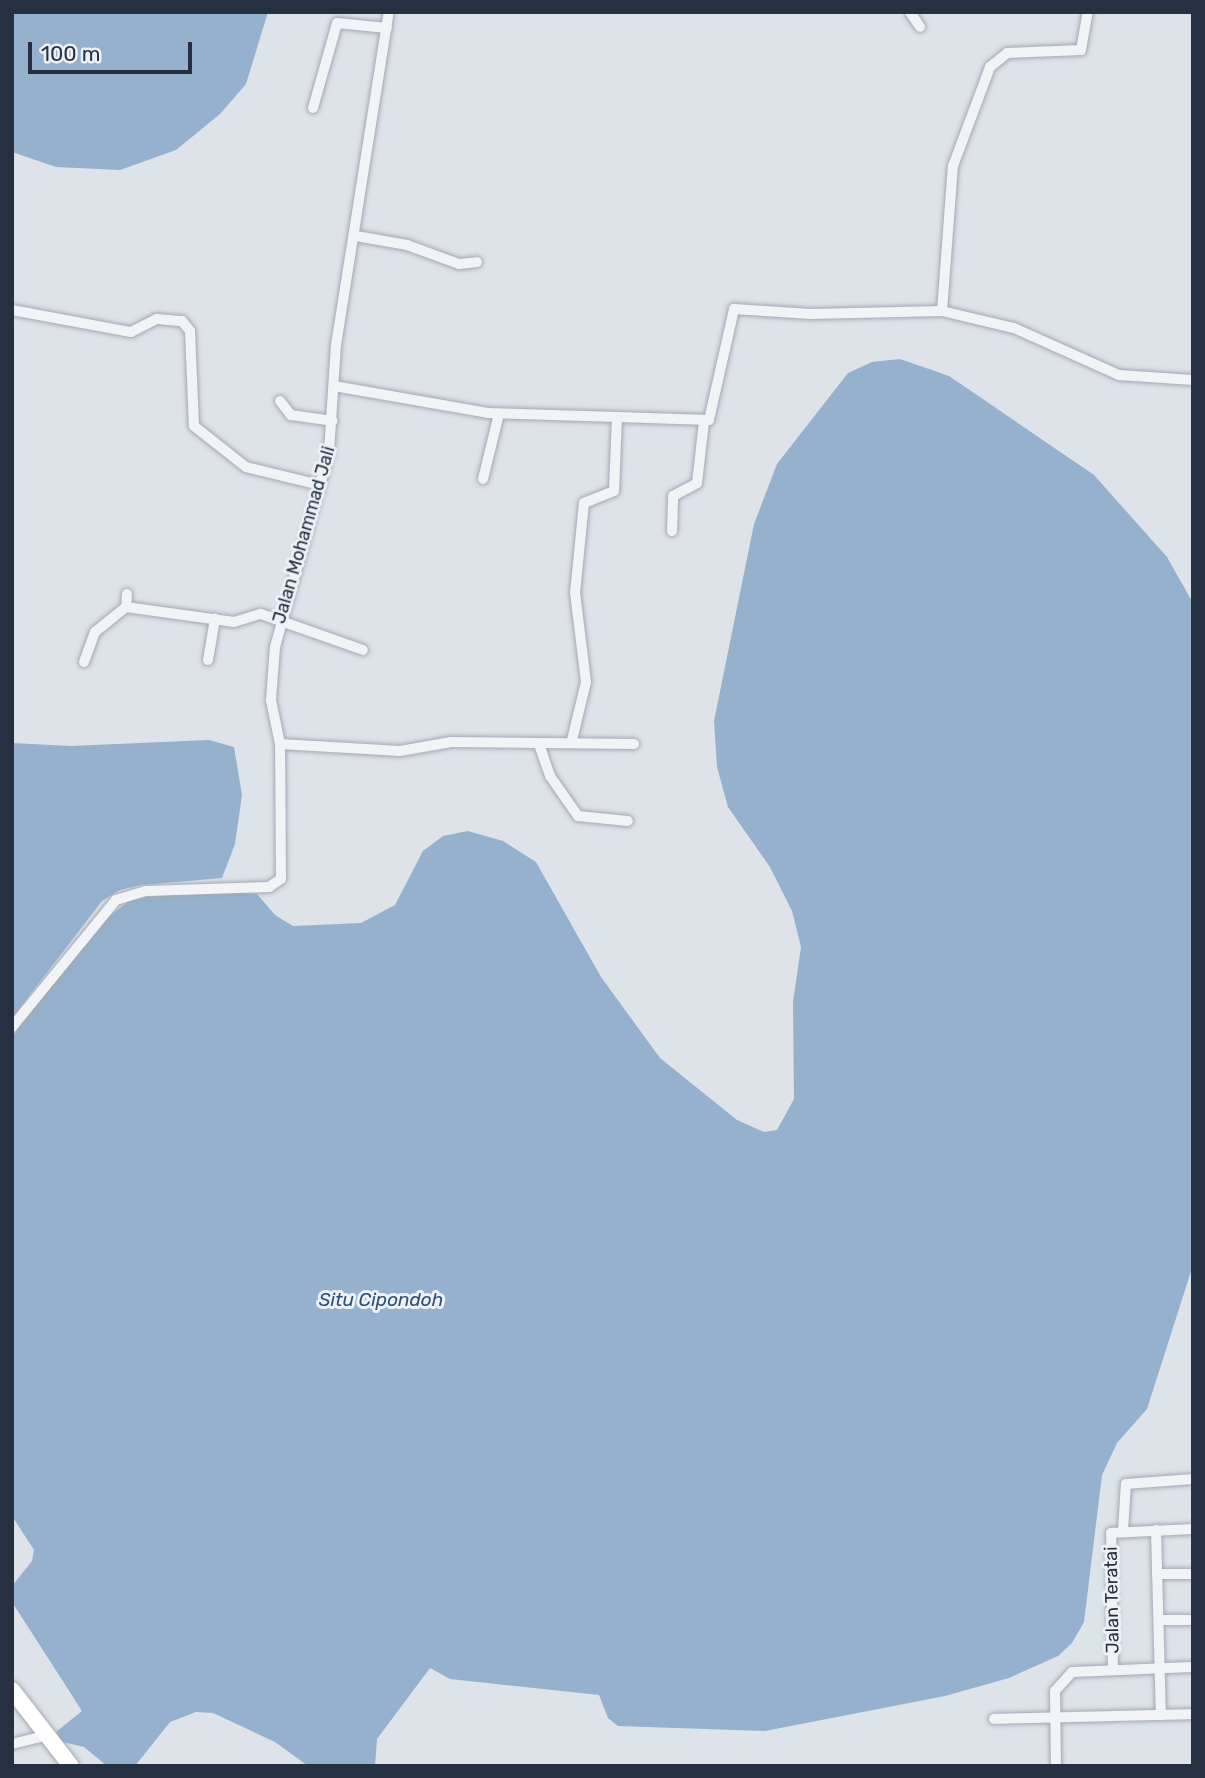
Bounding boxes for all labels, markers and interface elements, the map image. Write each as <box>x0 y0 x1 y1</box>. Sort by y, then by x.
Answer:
scale bar <box>32 28 196 72</box>
text: 100 m <box>41 41 100 66</box>
street label: Jalan Mohammad Jali <box>268 444 340 626</box>
water label: Situ Cipondoh <box>319 1289 443 1311</box>
street label: Jalan Teratai <box>1100 1546 1124 1654</box>

